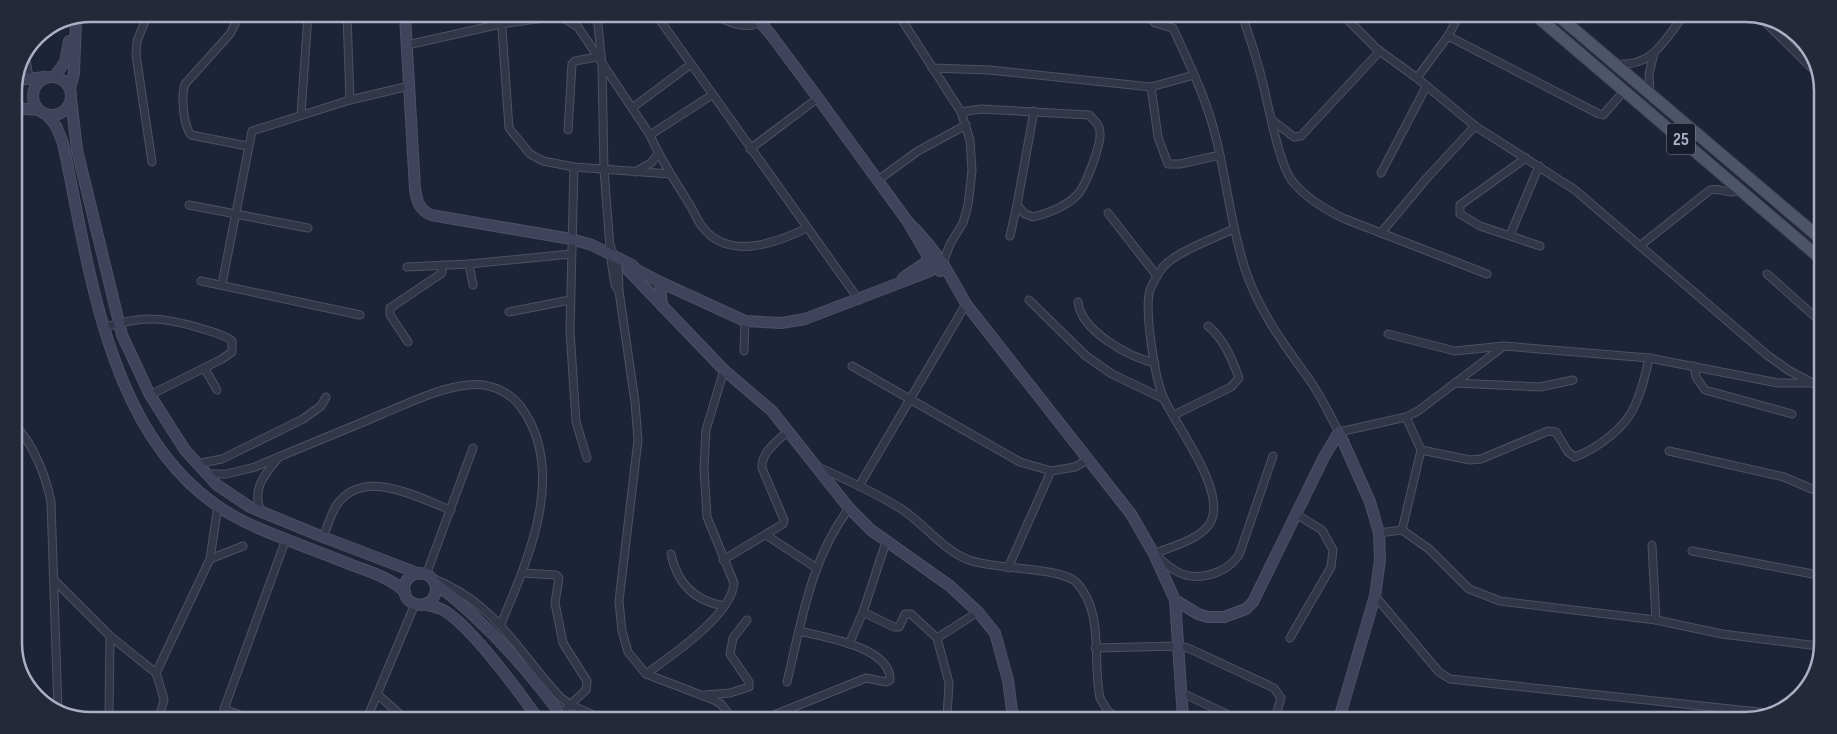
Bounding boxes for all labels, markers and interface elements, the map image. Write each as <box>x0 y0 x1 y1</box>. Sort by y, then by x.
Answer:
road number: 25 <box>1667 124 1695 154</box>

